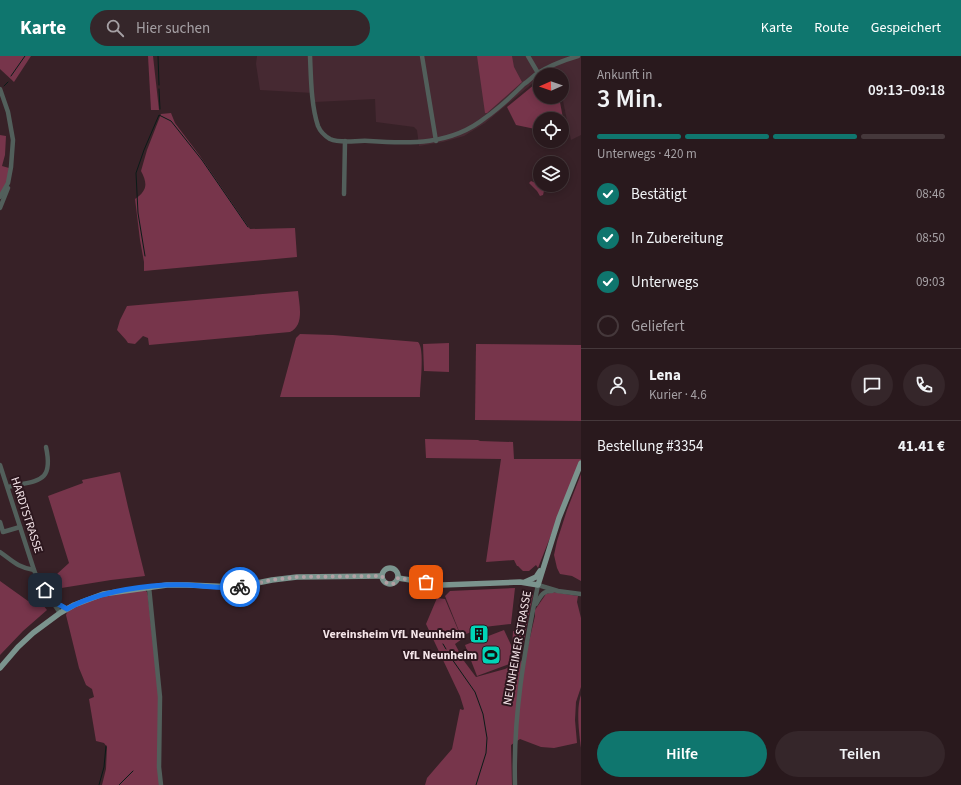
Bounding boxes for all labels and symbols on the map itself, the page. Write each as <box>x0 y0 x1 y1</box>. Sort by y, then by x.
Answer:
north arrow <box>533 68 569 104</box>
street label: HARDTSTRASSE <box>6 475 47 555</box>
pin <box>409 565 443 599</box>
courier <box>220 567 260 607</box>
pin <box>28 573 62 607</box>
street label: NEUNHEIMER STRASSE <box>499 589 536 707</box>
building icon: Vereinsheim VfL Neunheim <box>468 623 490 645</box>
place label: Vereinsheim VfL Neunheim <box>322 626 465 643</box>
sports icon: VfL Neunheim <box>480 644 502 666</box>
place label: VfL Neunheim <box>402 647 477 664</box>

